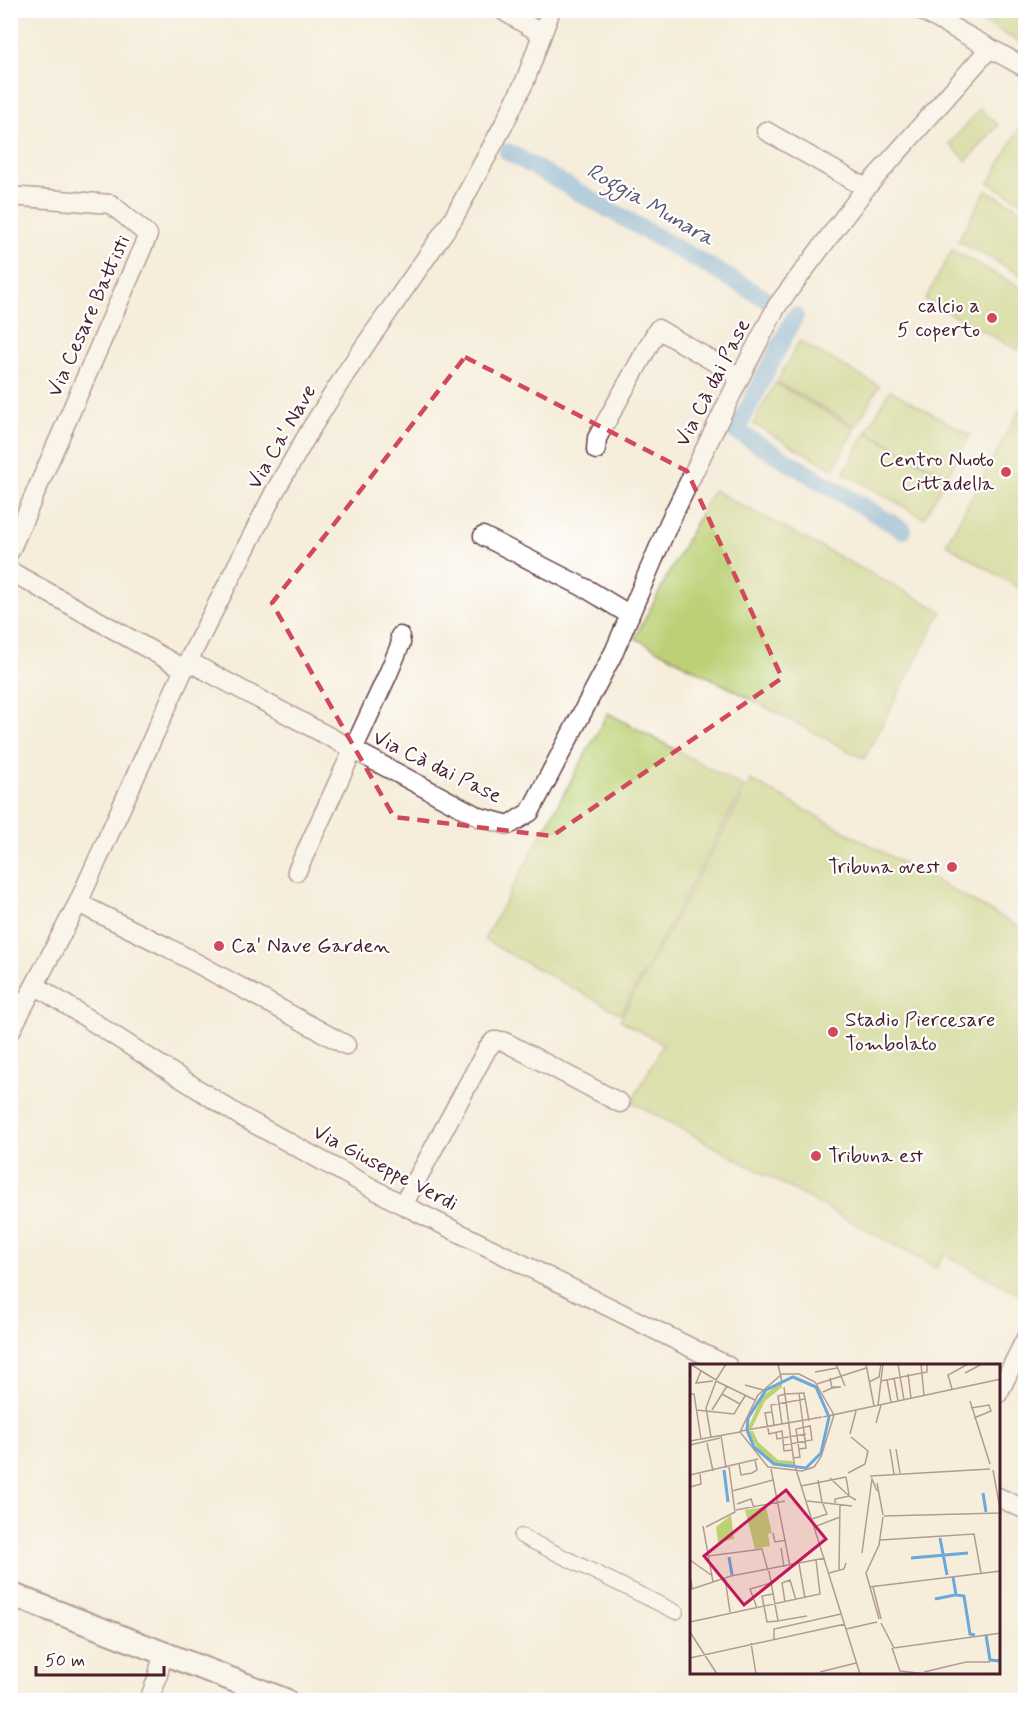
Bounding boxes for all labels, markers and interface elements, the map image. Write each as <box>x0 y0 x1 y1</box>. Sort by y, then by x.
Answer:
water label: Roggia Munara <box>580 157 720 256</box>
street label: Via Cesare Battisti <box>41 230 137 402</box>
place label: calcio a 5 coperto <box>897 292 980 344</box>
marker: calcio a 5 coperto <box>985 311 999 325</box>
street label: Via Cà dai Pase <box>669 314 757 452</box>
street label: Via Ca' Nave <box>241 380 323 494</box>
place label: Centro Nuoto Cittadella <box>879 446 994 498</box>
marker: Centro Nuoto Cittadella <box>999 465 1013 479</box>
street label: Via Cà dai Pase <box>368 724 506 810</box>
place label: Tribuna ovest <box>828 853 940 881</box>
marker: Tribuna ovest <box>945 860 959 874</box>
place label: Ca' Nave Garden <box>231 932 391 960</box>
marker: Ca' Nave Garden <box>212 939 226 953</box>
place label: Stadio Piercesare Tombolato <box>845 1006 996 1058</box>
marker: Stadio Piercesare Tombolato <box>826 1025 840 1039</box>
street label: Via Giuseppe Verdi <box>308 1118 462 1218</box>
place label: Tribuna est <box>828 1142 924 1170</box>
marker: Tribuna est <box>809 1149 823 1163</box>
inset map <box>690 1364 1000 1675</box>
scale bar <box>36 1639 164 1677</box>
text: 50 m <box>45 1649 85 1673</box>

